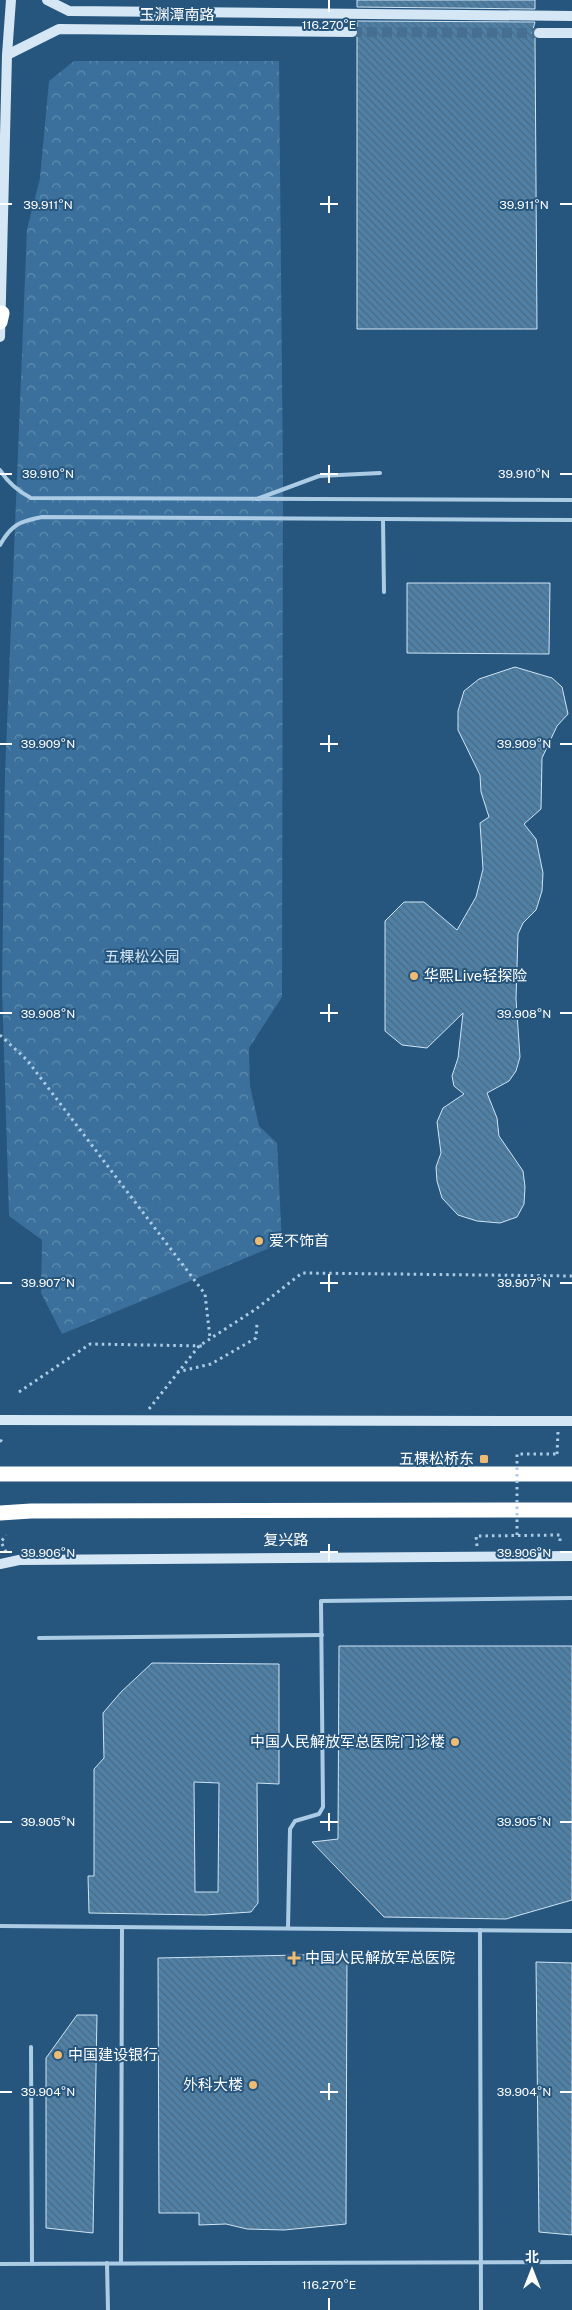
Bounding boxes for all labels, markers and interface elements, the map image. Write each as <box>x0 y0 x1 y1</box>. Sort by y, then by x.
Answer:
street label: 玉渊潭南路 <box>139 6 215 23</box>
text: 116.270°E <box>302 18 356 32</box>
text: 39.911°N <box>23 198 73 212</box>
text: 39.911°N <box>499 198 549 212</box>
text: 39.910°N <box>22 467 74 481</box>
text: 39.910°N <box>498 467 550 481</box>
text: 39.909°N <box>21 737 75 751</box>
text: 39.909°N <box>497 737 551 751</box>
park label: 五棵松公园 <box>104 948 180 965</box>
place label: 华熙Live轻探险 <box>424 967 527 984</box>
marker: 华熙Live轻探险 <box>408 970 420 982</box>
text: 39.908°N <box>21 1007 75 1021</box>
text: 39.908°N <box>497 1007 551 1021</box>
place label: 爱不饰首 <box>269 1232 329 1249</box>
marker: 爱不饰首 <box>253 1235 265 1247</box>
text: 39.907°N <box>21 1276 75 1290</box>
text: 39.907°N <box>497 1276 551 1290</box>
place label: 五棵松桥东 <box>399 1450 474 1467</box>
marker: 五棵松桥东 <box>478 1453 490 1465</box>
street label: 复兴路 <box>263 1531 309 1548</box>
text: 39.906°N <box>21 1546 75 1560</box>
text: 39.906°N <box>497 1546 551 1560</box>
place label: 中国人民解放军总医院门诊楼 <box>250 1733 445 1750</box>
marker: 中国人民解放军总医院门诊楼 <box>449 1736 461 1748</box>
text: 39.905°N <box>21 1815 75 1829</box>
text: 39.905°N <box>497 1815 551 1829</box>
place label: 中国人民解放军总医院 <box>305 1949 455 1966</box>
marker: 中国人民解放军总医院 <box>287 1951 301 1965</box>
place label: 中国建设银行 <box>68 2046 158 2063</box>
marker: 中国建设银行 <box>52 2049 64 2061</box>
place label: 外科大楼 <box>183 2076 243 2093</box>
marker: 外科大楼 <box>247 2079 259 2091</box>
text: 39.904°N <box>21 2085 75 2099</box>
text: 39.904°N <box>497 2085 551 2099</box>
north arrow <box>507 2245 557 2295</box>
text: 北 <box>525 2249 539 2265</box>
text: 116.270°E <box>302 2278 356 2292</box>

